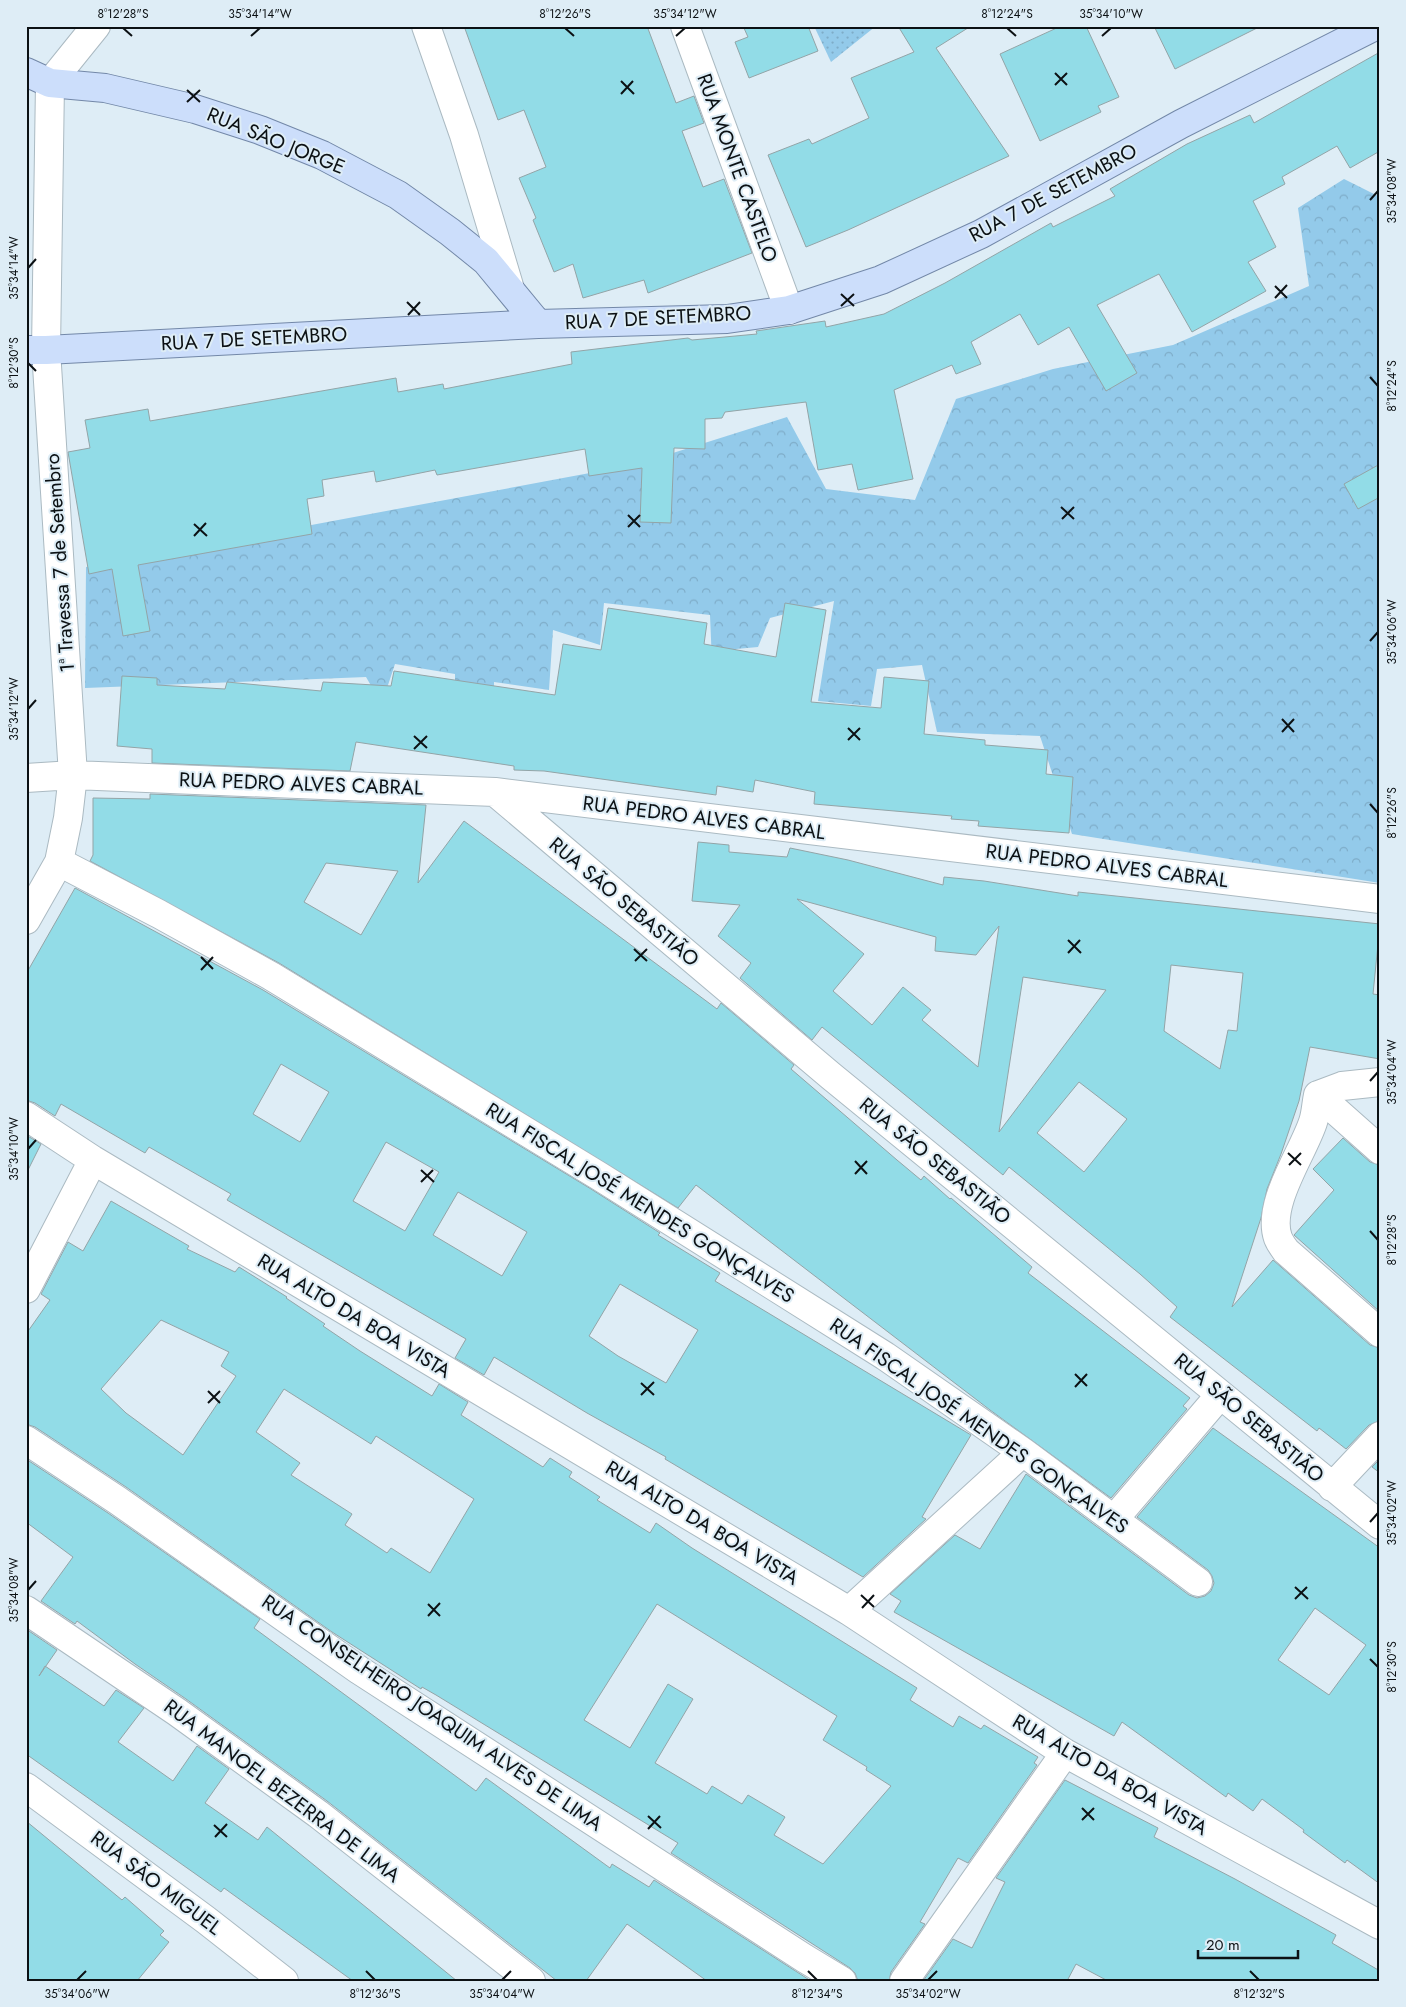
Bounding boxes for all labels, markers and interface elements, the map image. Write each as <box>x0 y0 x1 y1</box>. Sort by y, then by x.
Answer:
text: 8°12'28"S <box>97 5 149 23</box>
text: 35°34'14"W <box>228 5 292 23</box>
text: 8°12'26"S <box>539 5 591 23</box>
text: 35°34'12"W <box>653 5 717 23</box>
text: 8°12'24"S <box>981 5 1033 23</box>
text: 35°34'10"W <box>1079 5 1143 23</box>
street label: RUA MONTE CASTELO <box>689 70 785 266</box>
street label: RUA SÃO JORGE <box>203 100 349 182</box>
street label: RUA 7 DE SETEMBRO <box>964 136 1142 250</box>
text: 35°34'08"W <box>1383 158 1401 223</box>
text: 35°34'14"W <box>5 236 23 300</box>
street label: RUA 7 DE SETEMBRO <box>564 299 752 337</box>
street label: RUA 7 DE SETEMBRO <box>160 320 348 358</box>
text: 8°12'30"S <box>5 337 23 389</box>
text: 8°12'24"S <box>1383 360 1401 412</box>
street label: 1ª Travessa 7 de Setembro <box>38 452 82 673</box>
text: 35°34'06"W <box>1383 599 1401 665</box>
text: 35°34'12"W <box>5 677 23 741</box>
street label: RUA PEDRO ALVES CABRAL <box>179 765 423 803</box>
text: 8°12'26"S <box>1383 787 1401 839</box>
street label: RUA PEDRO ALVES CABRAL <box>581 789 827 847</box>
street label: RUA SÃO SEBASTIÃO <box>543 831 705 973</box>
street label: RUA PEDRO ALVES CABRAL <box>984 837 1230 895</box>
text: 35°34'04"W <box>1383 1039 1401 1105</box>
street label: RUA SÃO SEBASTIÃO <box>853 1091 1017 1231</box>
street label: RUA FISCAL JOSÉ MENDES GONÇALVES <box>480 1096 800 1310</box>
text: 35°34'10"W <box>5 1117 23 1181</box>
text: 8°12'28"S <box>1383 1214 1401 1266</box>
street label: RUA ALTO DA BOA VISTA <box>252 1247 457 1386</box>
street label: RUA FISCAL JOSÉ MENDES GONÇALVES <box>824 1311 1134 1541</box>
street label: RUA SÃO SEBASTIÃO <box>1168 1347 1330 1489</box>
street label: RUA ALTO DA BOA VISTA <box>600 1454 805 1593</box>
text: 35°34'02"W <box>1383 1480 1401 1546</box>
text: 35°34'08"W <box>5 1557 23 1622</box>
street label: RUA CONSELHEIRO JOAQUIM ALVES DE LIMA <box>256 1588 609 1839</box>
text: 8°12'30"S <box>1383 1641 1401 1693</box>
street label: RUA MANOEL BEZERRA DE LIMA <box>158 1692 407 1890</box>
street label: RUA ALTO DA BOA VISTA <box>1007 1707 1214 1843</box>
street label: RUA SÃO MIGUEL <box>84 1824 228 1942</box>
scale bar <box>1198 1927 1298 1959</box>
text: 20 m <box>1206 1934 1240 1956</box>
text: 35°34'06"W <box>44 1985 110 2003</box>
text: 8°12'36"S <box>349 1985 401 2003</box>
text: 35°34'04"W <box>469 1985 535 2003</box>
text: 8°12'34"S <box>791 1985 843 2003</box>
text: 35°34'02"W <box>895 1985 961 2003</box>
text: 8°12'32"S <box>1233 1985 1285 2003</box>

